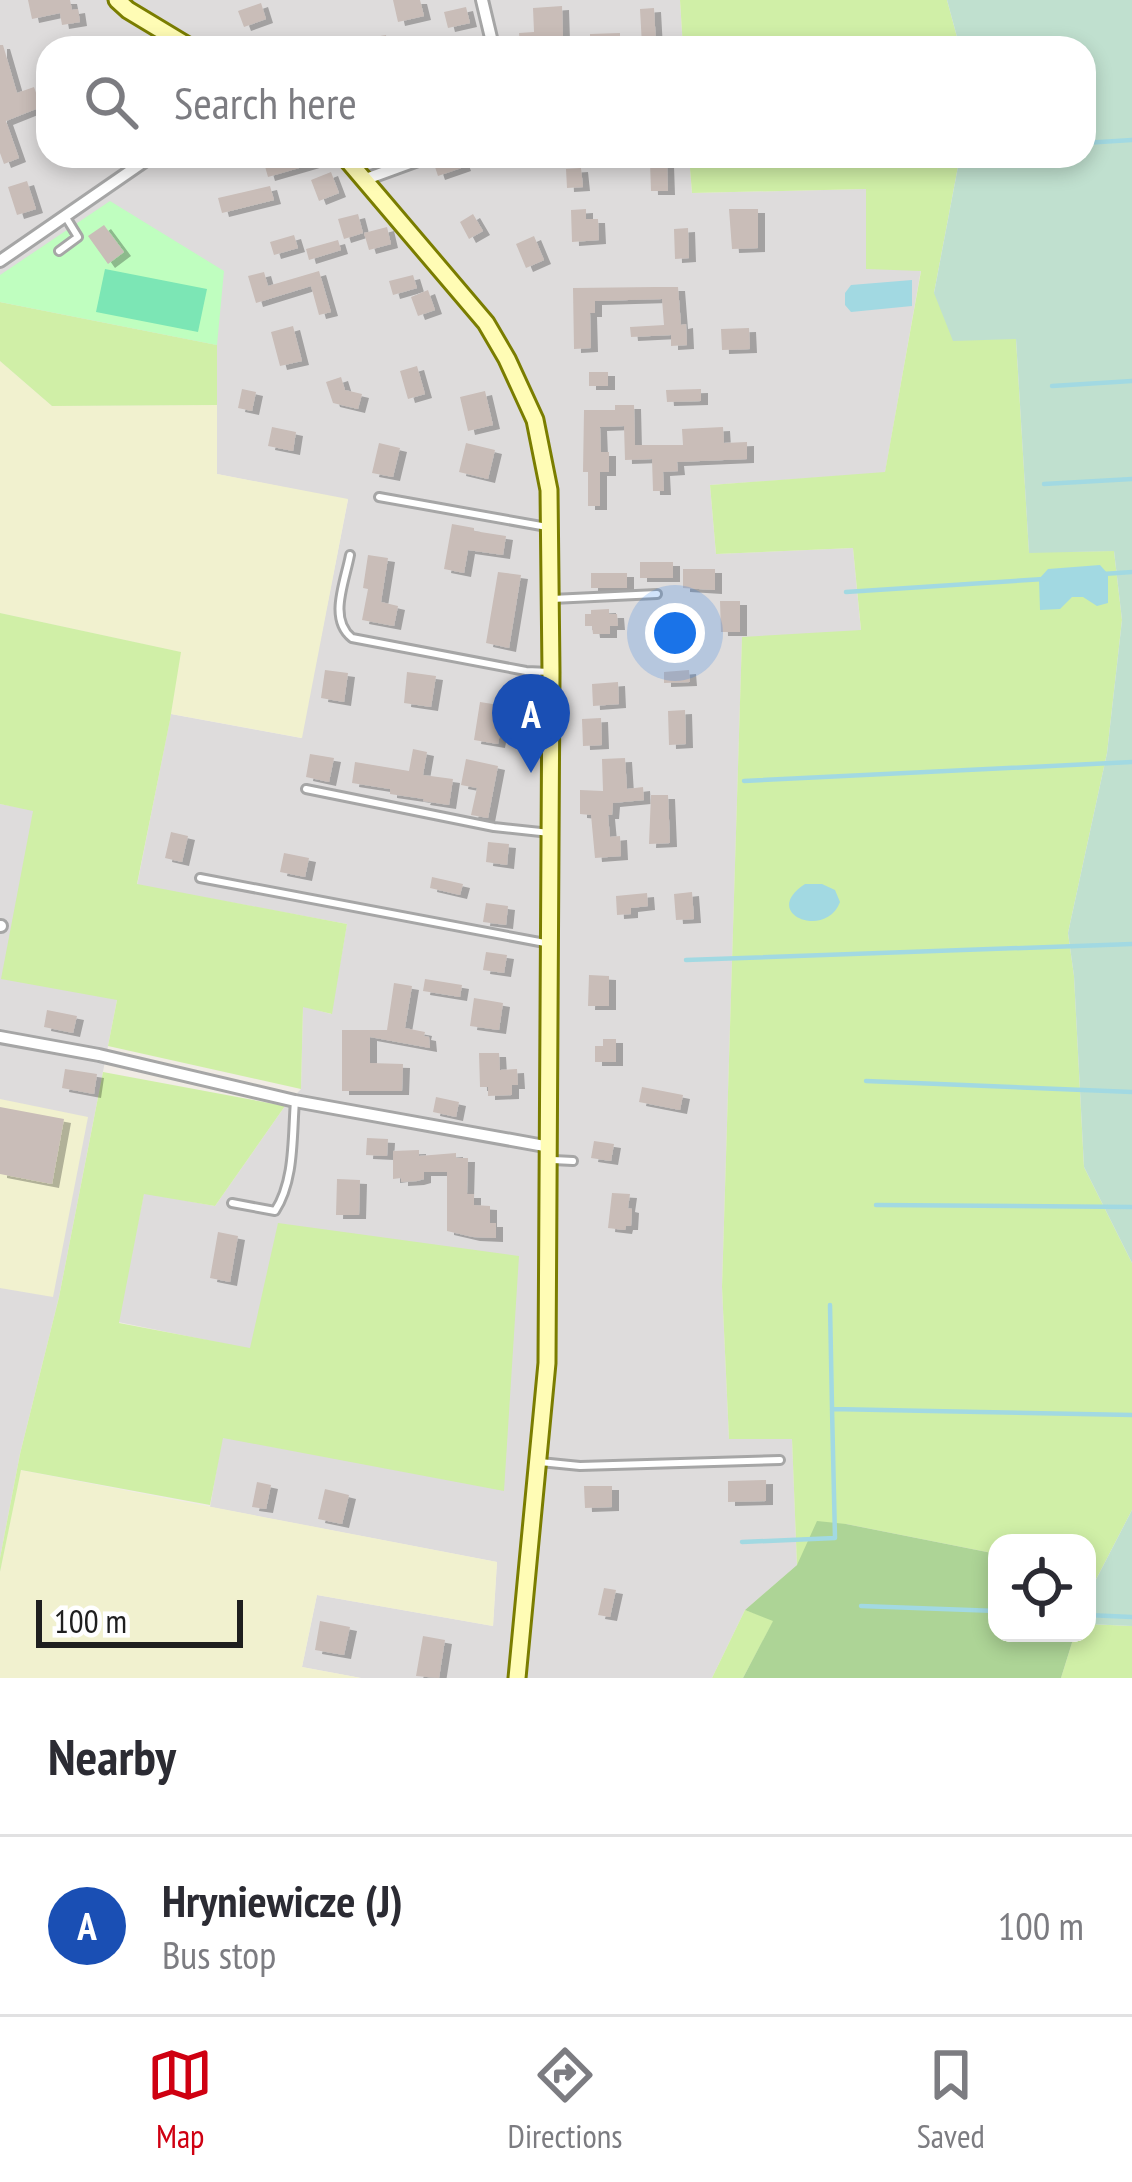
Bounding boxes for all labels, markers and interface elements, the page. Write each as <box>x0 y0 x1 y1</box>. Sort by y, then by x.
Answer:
search box <box>36 36 1096 168</box>
icon: search <box>78 69 144 135</box>
text: Search here <box>174 73 357 131</box>
your location <box>645 603 705 663</box>
pin: A <box>492 674 570 773</box>
map controls <box>988 1534 1096 1642</box>
button: locate <box>988 1534 1096 1642</box>
scale bar <box>36 1594 243 1647</box>
text: 100 m <box>54 1599 127 1642</box>
text: Nearby <box>48 1723 176 1789</box>
text: Hryniewicze (J) <box>162 1871 403 1929</box>
text: A <box>77 1900 97 1951</box>
text: 100 m <box>998 1900 1084 1951</box>
text: Bus stop <box>162 1929 276 1980</box>
tab: Map <box>147 2042 213 2157</box>
tab: Directions <box>508 2042 622 2157</box>
tab: Saved <box>917 2042 985 2157</box>

